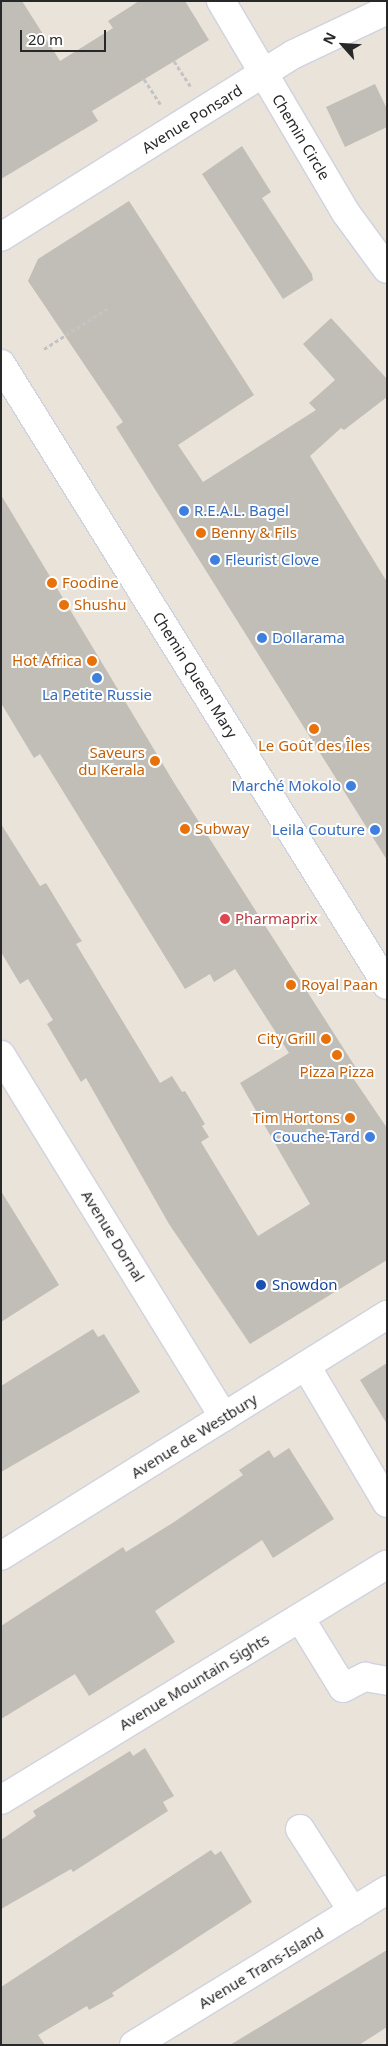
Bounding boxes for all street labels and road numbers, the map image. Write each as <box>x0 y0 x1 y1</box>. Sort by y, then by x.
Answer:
street label: Avenue Ponsard <box>139 81 245 157</box>
street label: Chemin Circle <box>268 91 334 183</box>
street label: Chemin Queen Mary <box>149 609 241 741</box>
street label: Avenue Dornal <box>78 1187 148 1285</box>
street label: Avenue de Westbury <box>128 1390 260 1482</box>
street label: Avenue Mountain Sights <box>116 1630 272 1734</box>
street label: Avenue Trans-Island <box>195 1924 327 2012</box>

